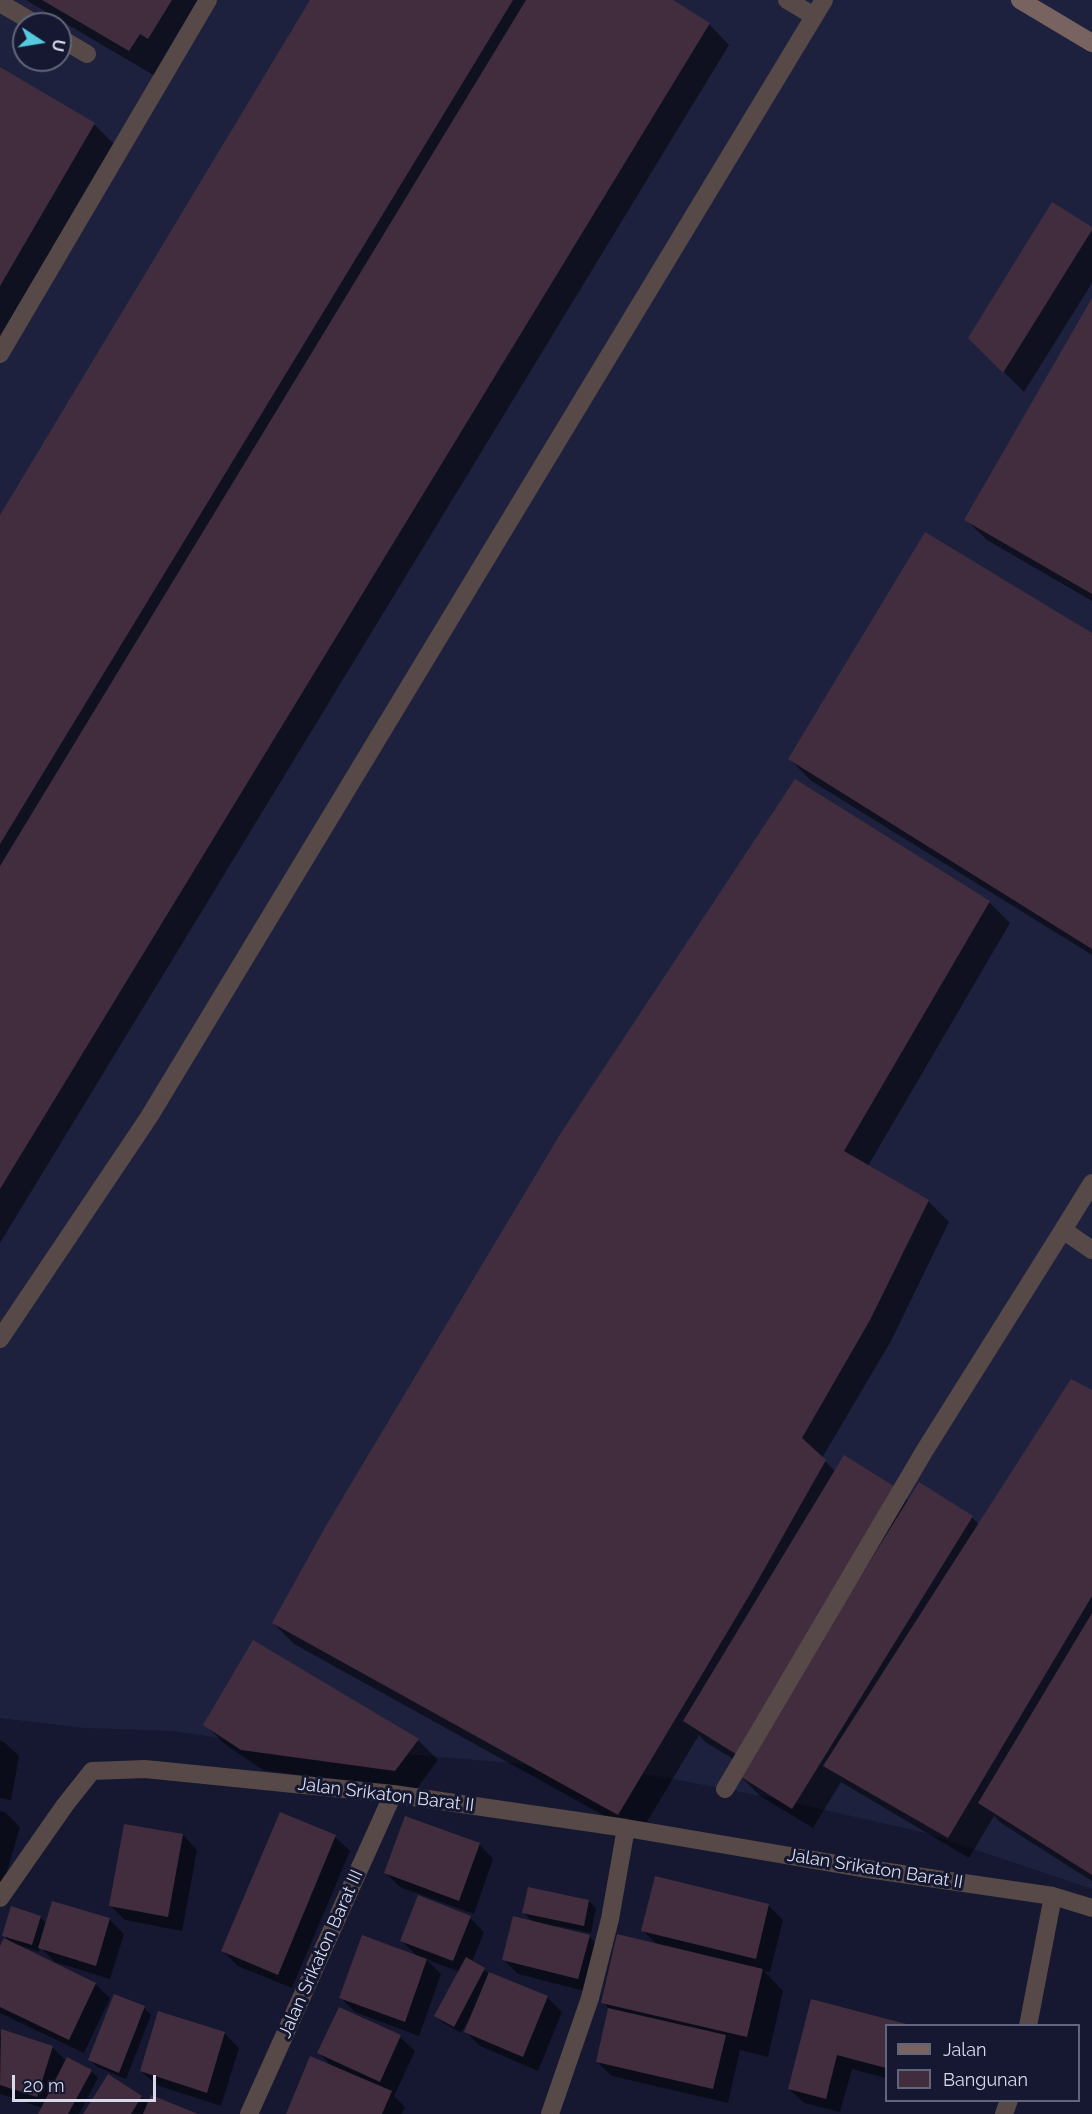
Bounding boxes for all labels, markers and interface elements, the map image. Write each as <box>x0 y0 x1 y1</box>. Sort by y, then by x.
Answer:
north arrow <box>12 12 72 72</box>
text: U <box>48 38 69 53</box>
street label: Jalan Srikaton Barat II <box>297 1773 475 1817</box>
street label: Jalan Srikaton Barat II <box>786 1844 964 1894</box>
street label: Jalan Srikaton Barat III <box>274 1866 368 2042</box>
legend <box>885 2024 1080 2102</box>
text: Jalan <box>943 2039 987 2060</box>
scale bar <box>15 2063 159 2101</box>
text: Bangunan <box>943 2069 1028 2090</box>
text: 20 m <box>23 2075 65 2096</box>

